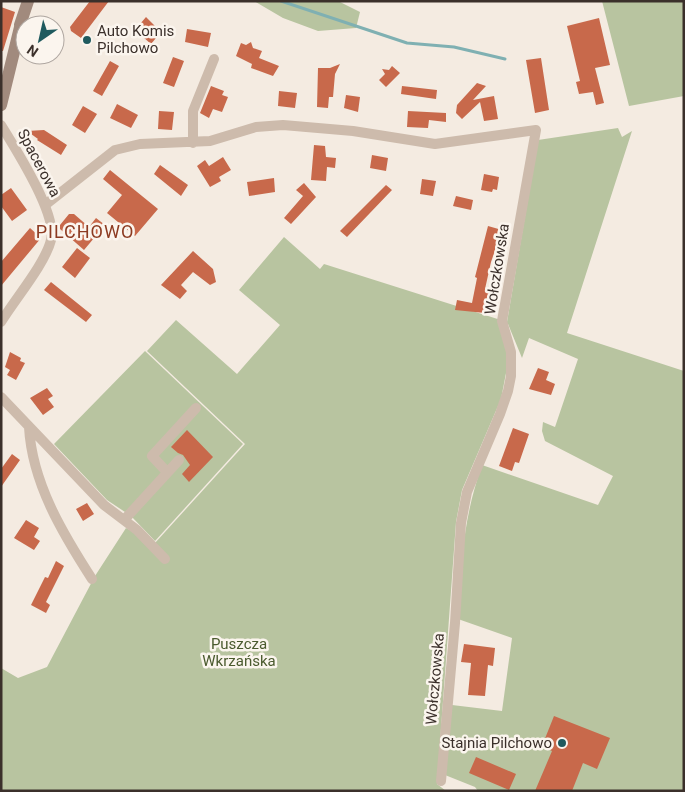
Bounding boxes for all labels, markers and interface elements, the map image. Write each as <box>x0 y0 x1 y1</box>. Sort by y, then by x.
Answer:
north arrow <box>15 15 65 65</box>
place label: Auto Komis Pilchowo <box>97 22 174 57</box>
marker: Auto Komis Pilchowo <box>81 34 93 46</box>
text: N <box>24 41 41 60</box>
street label: Spacerowa <box>14 126 64 200</box>
district label: PILCHOWO <box>36 221 134 242</box>
street label: Wołczkowska <box>481 222 513 316</box>
street label: Wołczkowska <box>422 632 448 726</box>
park label: Puszcza Wkrzańska <box>202 635 276 670</box>
place label: Stajnia Pilchowo <box>441 734 552 752</box>
marker: Stajnia Pilchowo <box>556 737 568 749</box>

